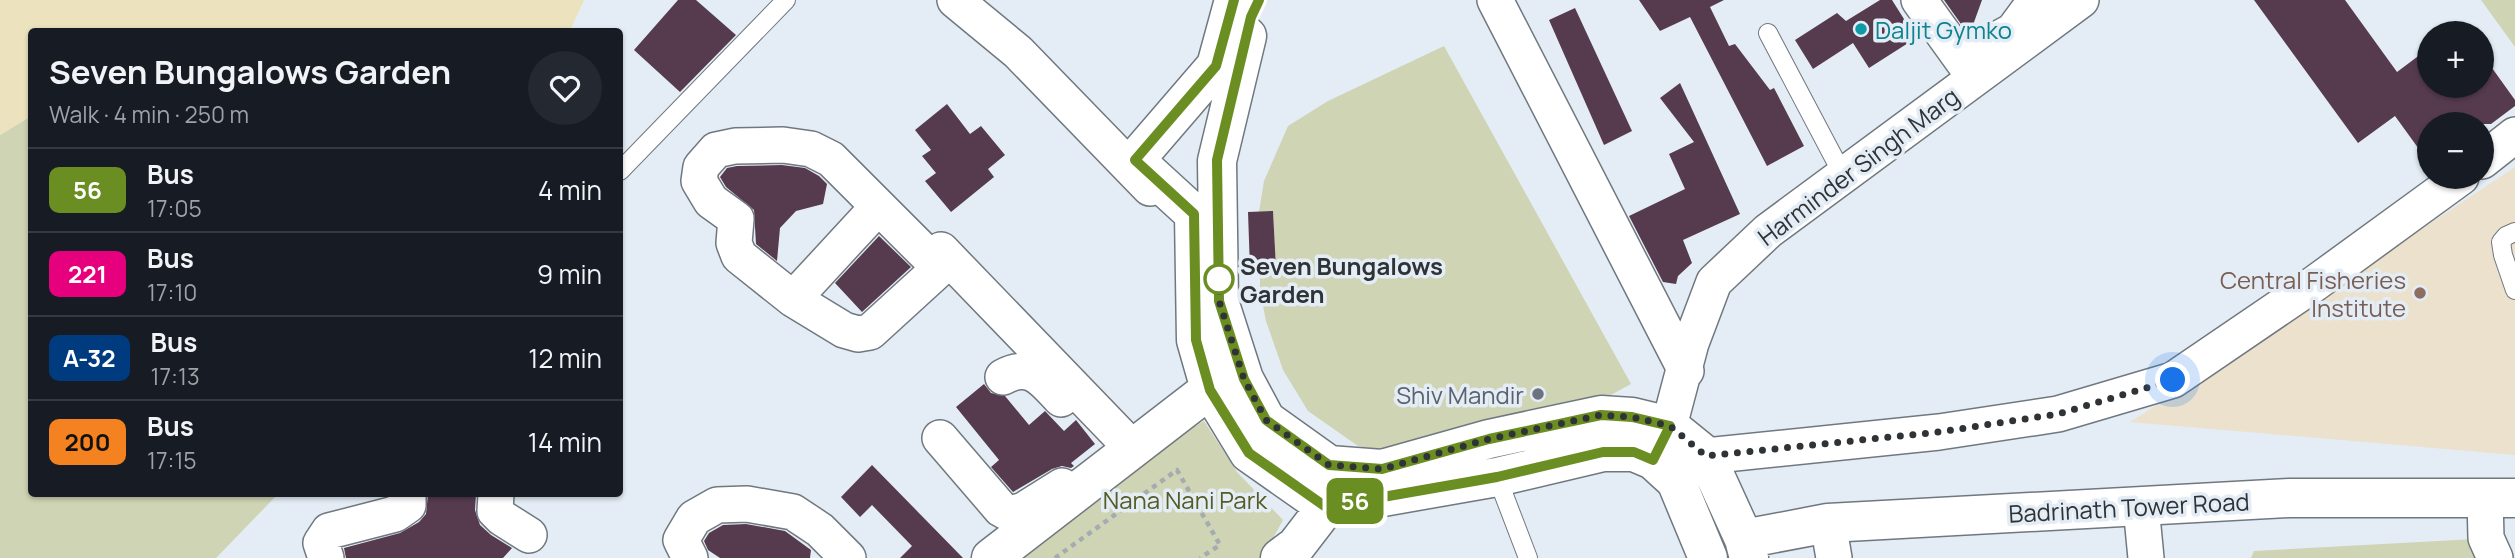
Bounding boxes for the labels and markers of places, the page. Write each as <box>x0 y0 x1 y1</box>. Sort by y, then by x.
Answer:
place label: Daljit Gymko <box>1875 13 2012 46</box>
marker: Daljit Gymko <box>1853 21 1869 37</box>
place label: Seven Bungalows Garden <box>1240 249 1443 310</box>
place label: Central Fisheries Institute <box>2220 263 2406 324</box>
marker: Seven Bungalows Garden <box>1204 264 1234 294</box>
marker: Central Fisheries Institute <box>2412 285 2428 301</box>
place label: Shiv Mandir <box>1396 378 1524 411</box>
marker: Shiv Mandir <box>1530 386 1546 402</box>

